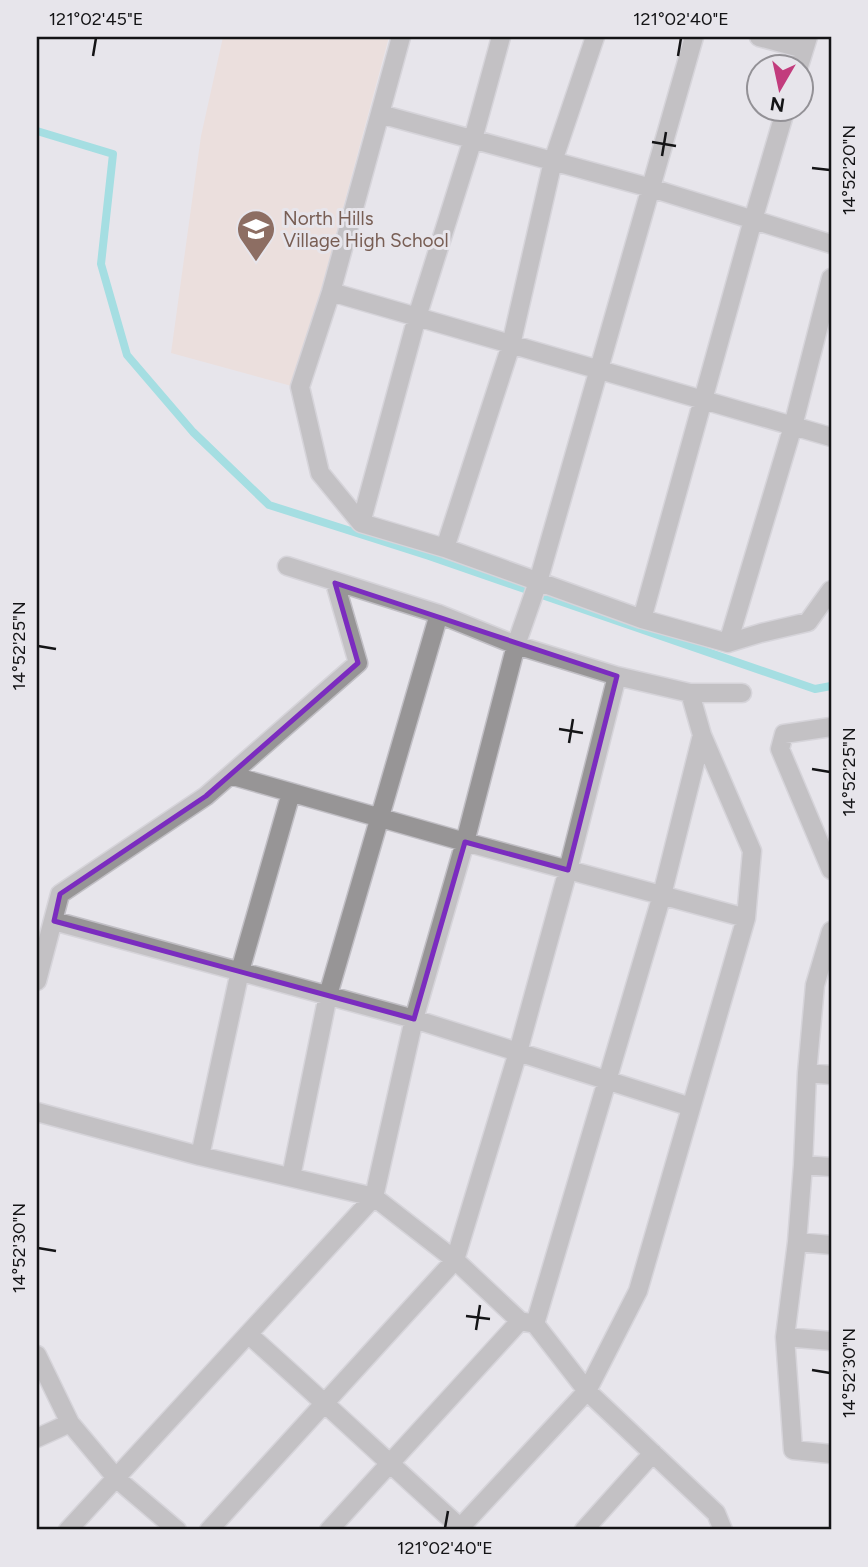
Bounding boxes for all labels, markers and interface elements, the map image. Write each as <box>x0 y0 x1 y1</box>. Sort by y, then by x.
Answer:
text: 121°02'45"E <box>49 8 143 30</box>
text: 121°02'40"E <box>633 8 729 30</box>
north arrow <box>746 52 816 122</box>
text: N <box>768 92 786 117</box>
text: 14°52'20"N <box>838 125 860 215</box>
place label: North Hills Village High School <box>283 207 449 252</box>
school or university icon: North Hills Village High School <box>235 208 277 263</box>
text: 14°52'25"N <box>8 601 30 691</box>
text: 14°52'25"N <box>838 727 860 817</box>
text: 14°52'30"N <box>8 1203 30 1293</box>
text: 14°52'30"N <box>838 1328 860 1418</box>
text: 121°02'40"E <box>397 1537 493 1559</box>

